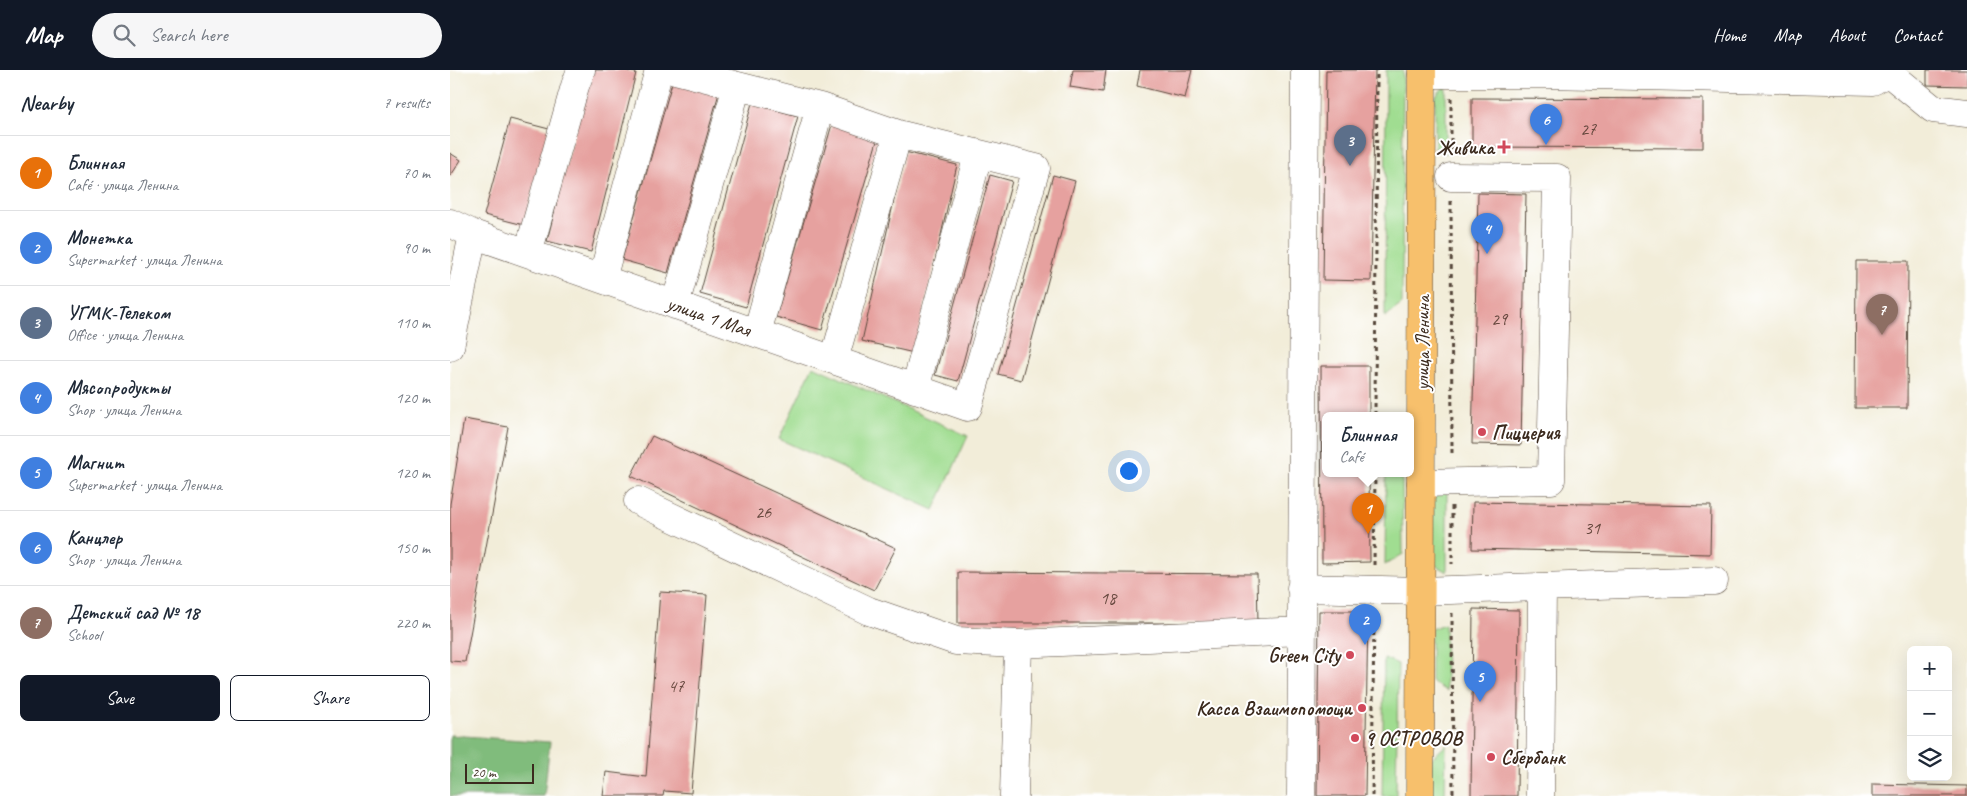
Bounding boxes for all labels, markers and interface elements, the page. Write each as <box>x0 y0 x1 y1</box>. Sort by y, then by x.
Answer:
search box <box>92 13 442 58</box>
text: Map <box>25 20 62 50</box>
icon: search <box>110 21 138 49</box>
text: Search here <box>150 23 228 47</box>
text: Home <box>1713 24 1746 46</box>
text: Map <box>1774 24 1801 46</box>
text: About <box>1829 24 1865 46</box>
text: Contact <box>1893 24 1942 46</box>
text: Nearby <box>20 90 73 116</box>
text: 7 results <box>383 93 430 113</box>
pin: 6 <box>1530 104 1562 145</box>
house number: 27 <box>1580 118 1597 140</box>
pin: 3 <box>1334 125 1366 166</box>
place label: Живика <box>1436 135 1496 160</box>
marker: Живика <box>1498 141 1510 153</box>
text: Блинная <box>67 151 124 175</box>
text: 1 <box>32 163 40 183</box>
text: 70 m <box>403 163 430 183</box>
text: Café · улица Ленина <box>67 175 178 195</box>
pin: 4 <box>1471 213 1503 254</box>
text: Монетка <box>67 226 132 250</box>
text: 2 <box>32 238 40 258</box>
text: 90 m <box>403 238 430 258</box>
text: Supermarket · улица Ленина <box>67 250 222 270</box>
street label: улица 1 Мая <box>663 290 755 343</box>
street label: улица Ленина <box>1410 294 1435 392</box>
pin: 7 <box>1866 294 1898 335</box>
text: УГМК-Телеком <box>67 301 170 325</box>
house number: 29 <box>1491 308 1509 330</box>
text: 3 <box>32 313 40 333</box>
text: 110 m <box>396 313 430 333</box>
text: Office · улица Ленина <box>67 325 183 345</box>
text: Мясопродукты <box>67 376 170 400</box>
text: 4 <box>32 388 40 408</box>
text: 120 m <box>396 388 430 408</box>
text: Shop · улица Ленина <box>67 400 181 420</box>
popup <box>1322 412 1414 477</box>
place label: Пиццерия <box>1492 420 1561 445</box>
text: Блинная <box>1339 423 1397 447</box>
marker: Пиццерия <box>1476 426 1488 438</box>
text: Café <box>1339 447 1364 467</box>
text: Магнит <box>67 451 124 475</box>
your location <box>1116 458 1142 484</box>
text: 5 <box>33 463 39 483</box>
text: 120 m <box>396 463 430 483</box>
text: Supermarket · улица Ленина <box>67 475 222 495</box>
pin: 1 <box>1352 493 1384 534</box>
house number: 26 <box>755 501 772 523</box>
house number: 31 <box>1584 517 1601 539</box>
text: Канцлер <box>67 526 122 550</box>
text: 6 <box>32 538 40 558</box>
text: 150 m <box>396 538 430 558</box>
text: Shop · улица Ленина <box>67 550 181 570</box>
house number: 18 <box>1100 587 1118 609</box>
text: Детский сад № 18 <box>67 601 199 625</box>
pin: 2 <box>1349 604 1381 645</box>
text: 7 <box>32 613 40 633</box>
text: 220 m <box>396 613 430 633</box>
text: School <box>67 625 101 645</box>
place label: Green City <box>1268 643 1342 668</box>
map controls <box>1907 646 1952 781</box>
button: + <box>1907 646 1952 691</box>
marker: Green City <box>1344 649 1356 661</box>
pin: 5 <box>1464 661 1496 702</box>
button: Save <box>20 675 220 721</box>
button: Share <box>230 675 430 721</box>
house number: 47 <box>668 675 685 697</box>
button: − <box>1907 691 1952 736</box>
place label: Касса Взаимопомощи <box>1196 696 1353 721</box>
marker: Касса Взаимопомощи <box>1356 702 1368 714</box>
place label: 9 ОСТРОВОВ <box>1365 726 1464 751</box>
marker: 9 ОСТРОВОВ <box>1349 732 1361 744</box>
button: layers <box>1907 736 1952 781</box>
place label: Сбербанк <box>1501 745 1567 770</box>
marker: Сбербанк <box>1485 751 1497 763</box>
scale bar <box>465 761 534 784</box>
text: 20 m <box>472 764 496 781</box>

